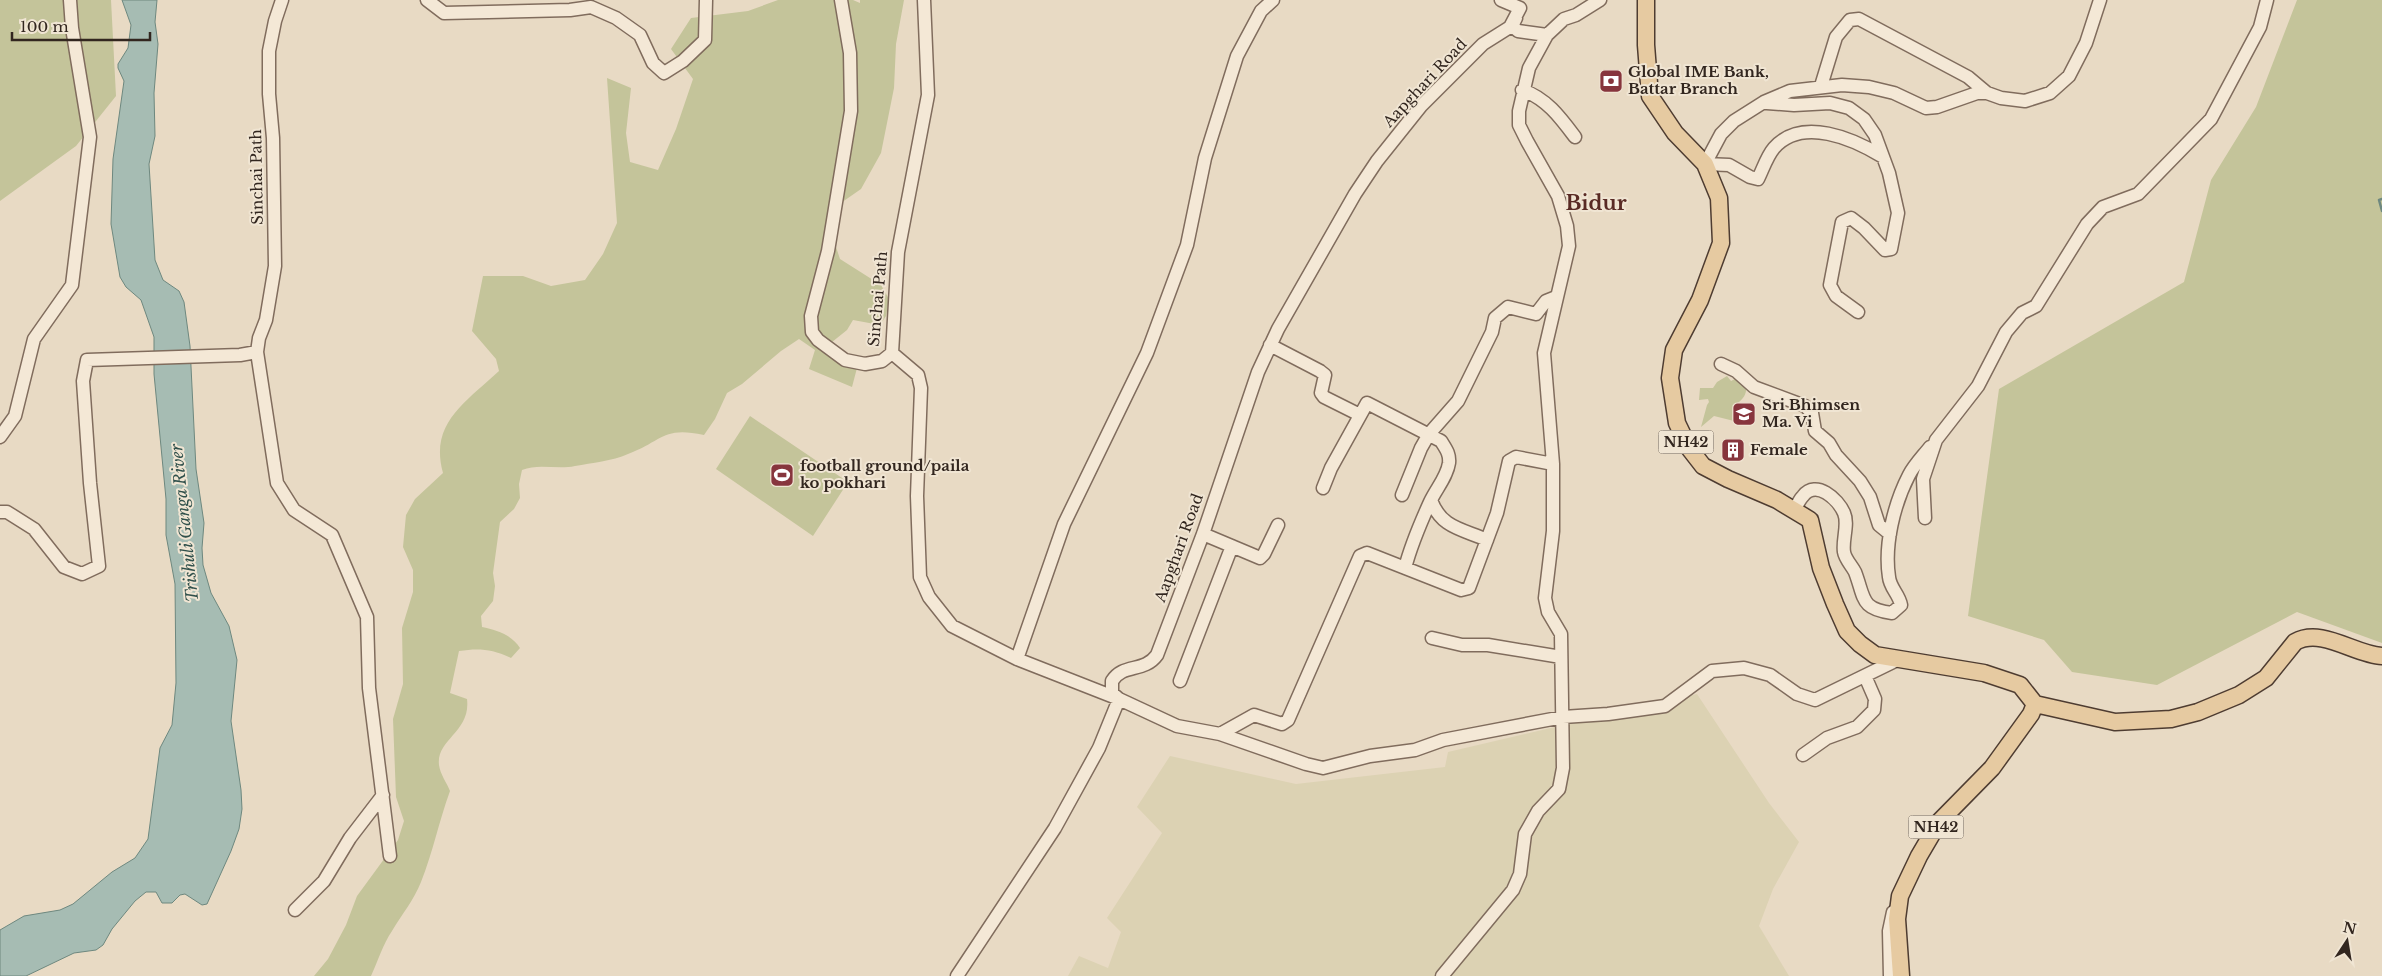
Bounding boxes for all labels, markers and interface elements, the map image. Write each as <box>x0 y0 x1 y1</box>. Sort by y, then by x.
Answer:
scale bar <box>12 10 150 42</box>
text: 100 m <box>20 17 69 36</box>
street label: Aapghari Road <box>1378 34 1471 132</box>
place label: Global IME Bank, Battar Branch <box>1628 62 1769 98</box>
bank icon: Global IME Bank, Battar Branch <box>1598 68 1624 94</box>
street label: Sinchai Path <box>246 129 267 225</box>
district label: Bidur <box>1565 191 1627 215</box>
street label: Sinchai Path <box>864 250 891 347</box>
place label: Sri Bhimsen Ma. Vi <box>1762 395 1860 431</box>
school or university icon: Sri Bhimsen Ma. Vi <box>1731 401 1757 427</box>
road number: NH42 <box>1658 431 1714 454</box>
building icon: Female <box>1720 437 1746 463</box>
place label: Female <box>1750 440 1808 459</box>
water label: Trishuli Ganga River <box>166 442 202 603</box>
place label: football ground/paila ko pokhari <box>800 456 970 492</box>
sports icon: football ground/paila ko pokhari <box>769 462 795 488</box>
street label: Aapghari Road <box>1150 491 1207 606</box>
road number: NH42 <box>1908 816 1964 839</box>
north arrow <box>2322 916 2372 966</box>
text: N <box>2341 918 2358 938</box>

